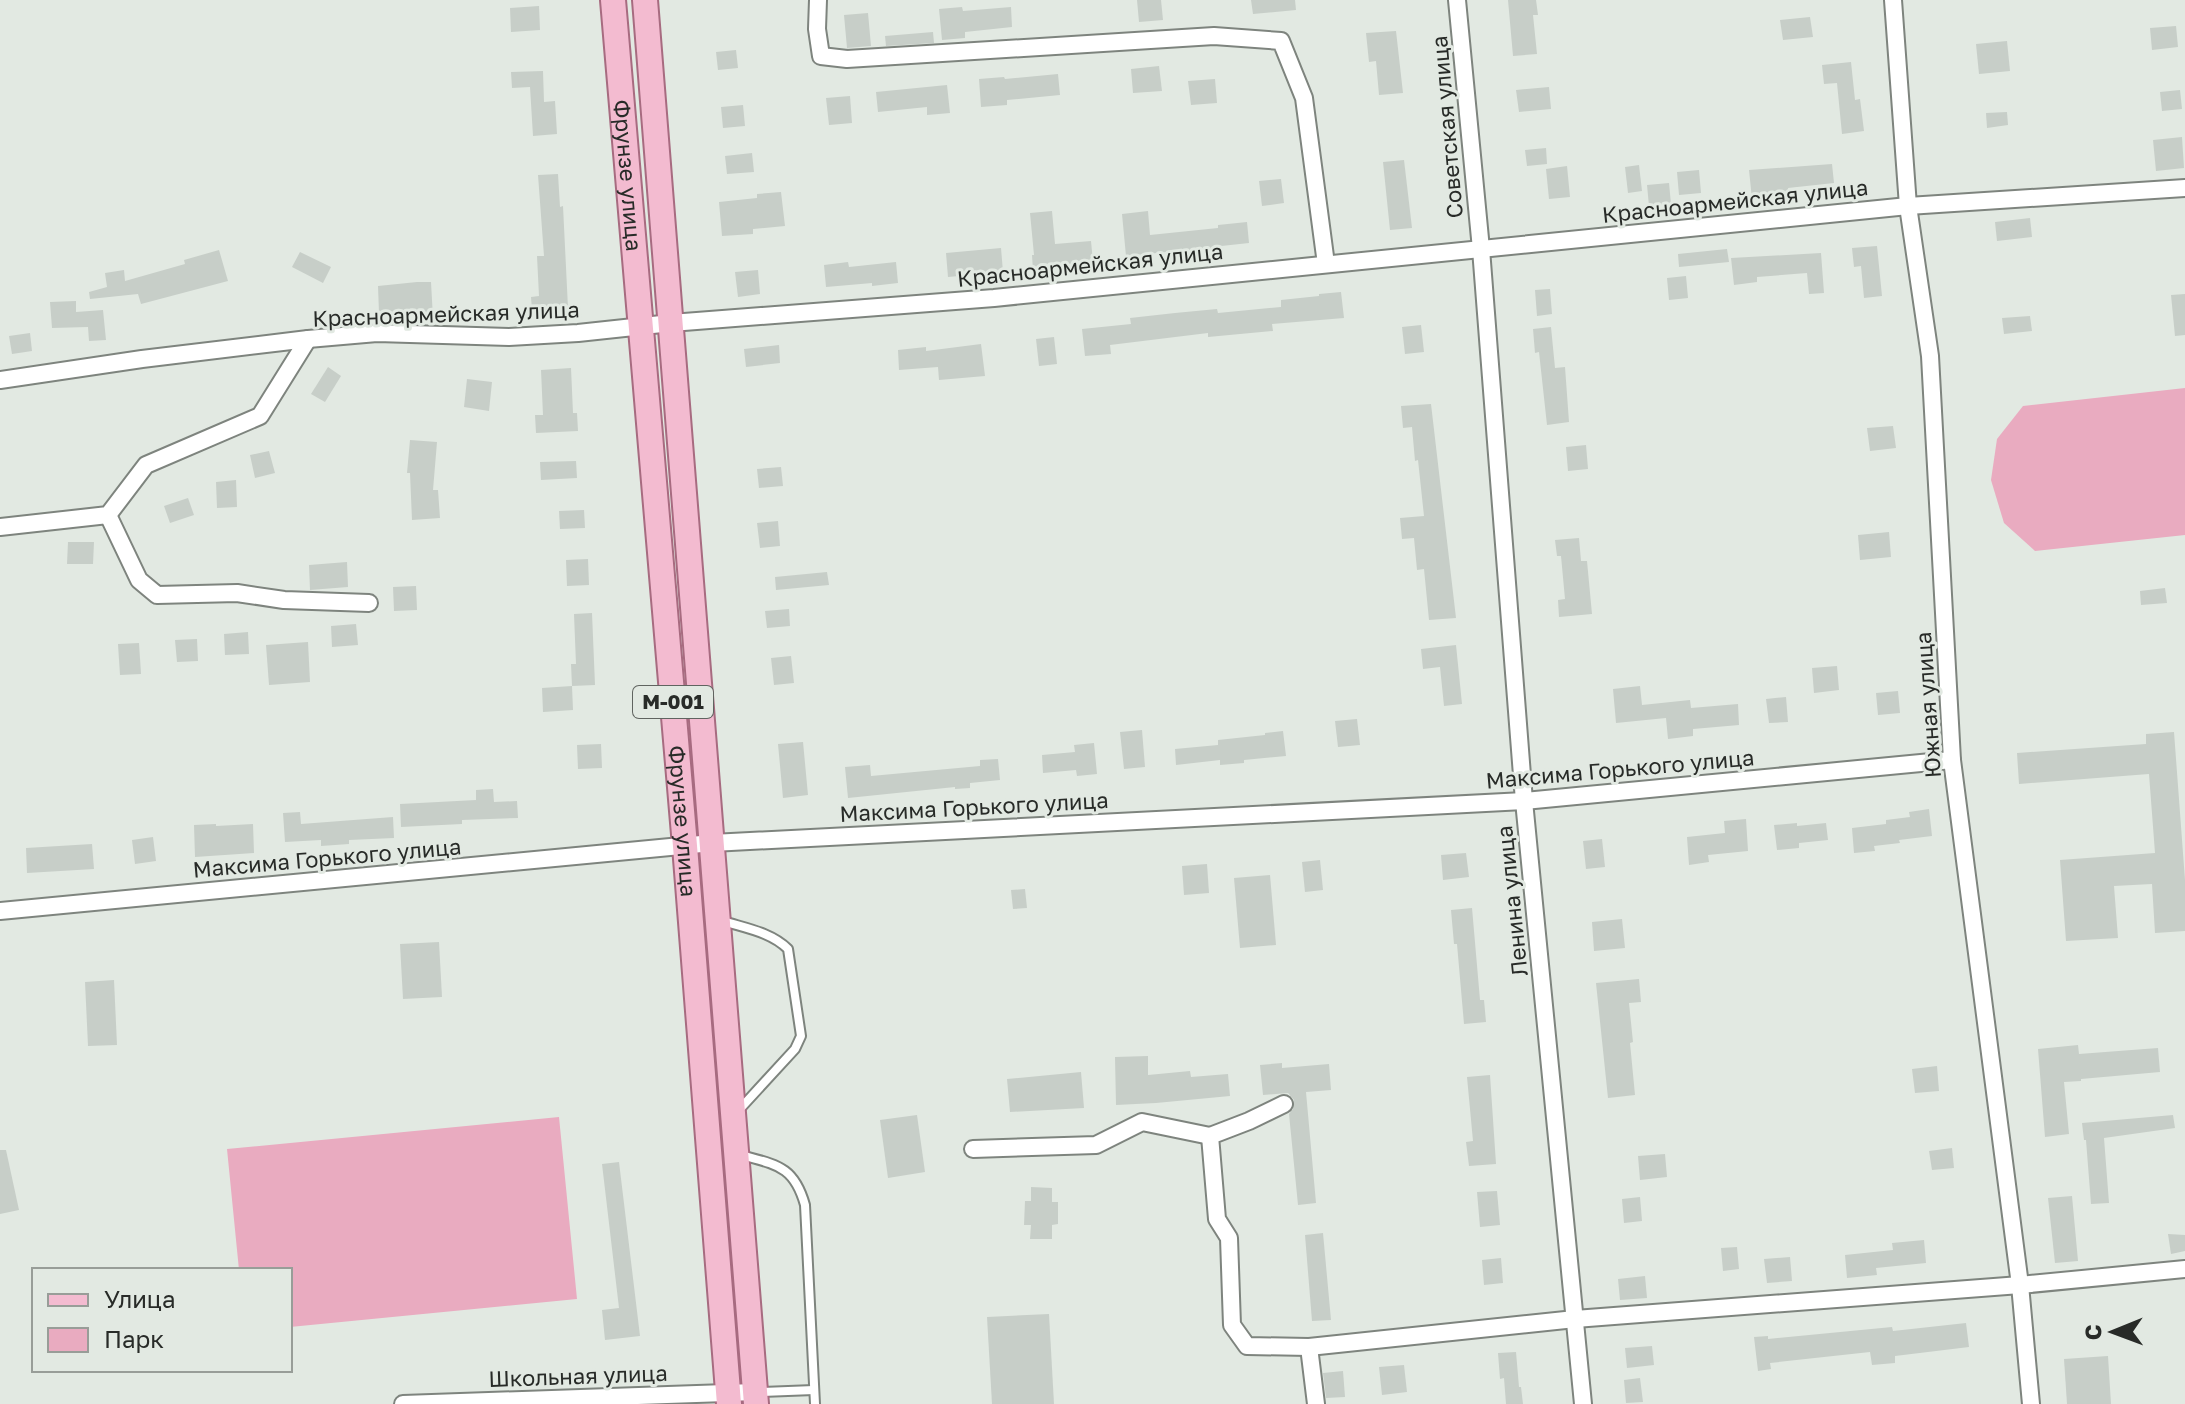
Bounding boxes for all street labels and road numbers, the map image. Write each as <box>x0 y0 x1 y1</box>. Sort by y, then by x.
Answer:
street label: Советская улица <box>1425 35 1468 219</box>
street label: Фрунзе улица <box>609 98 648 252</box>
street label: Красноармейская улица <box>1601 173 1869 228</box>
street label: Красноармейская улица <box>956 237 1224 292</box>
street label: Красноармейская улица <box>312 295 580 332</box>
street label: Южная улица <box>1909 631 1946 779</box>
road number: M-001 <box>633 686 713 718</box>
street label: Максима Горького улица <box>1485 743 1755 794</box>
street label: Фрунзе улица <box>663 744 703 898</box>
street label: Максима Горького улица <box>839 786 1109 827</box>
street label: Ленина улица <box>1490 824 1533 978</box>
street label: Максима Горького улица <box>192 832 462 883</box>
street label: Школьная улица <box>488 1359 668 1392</box>

